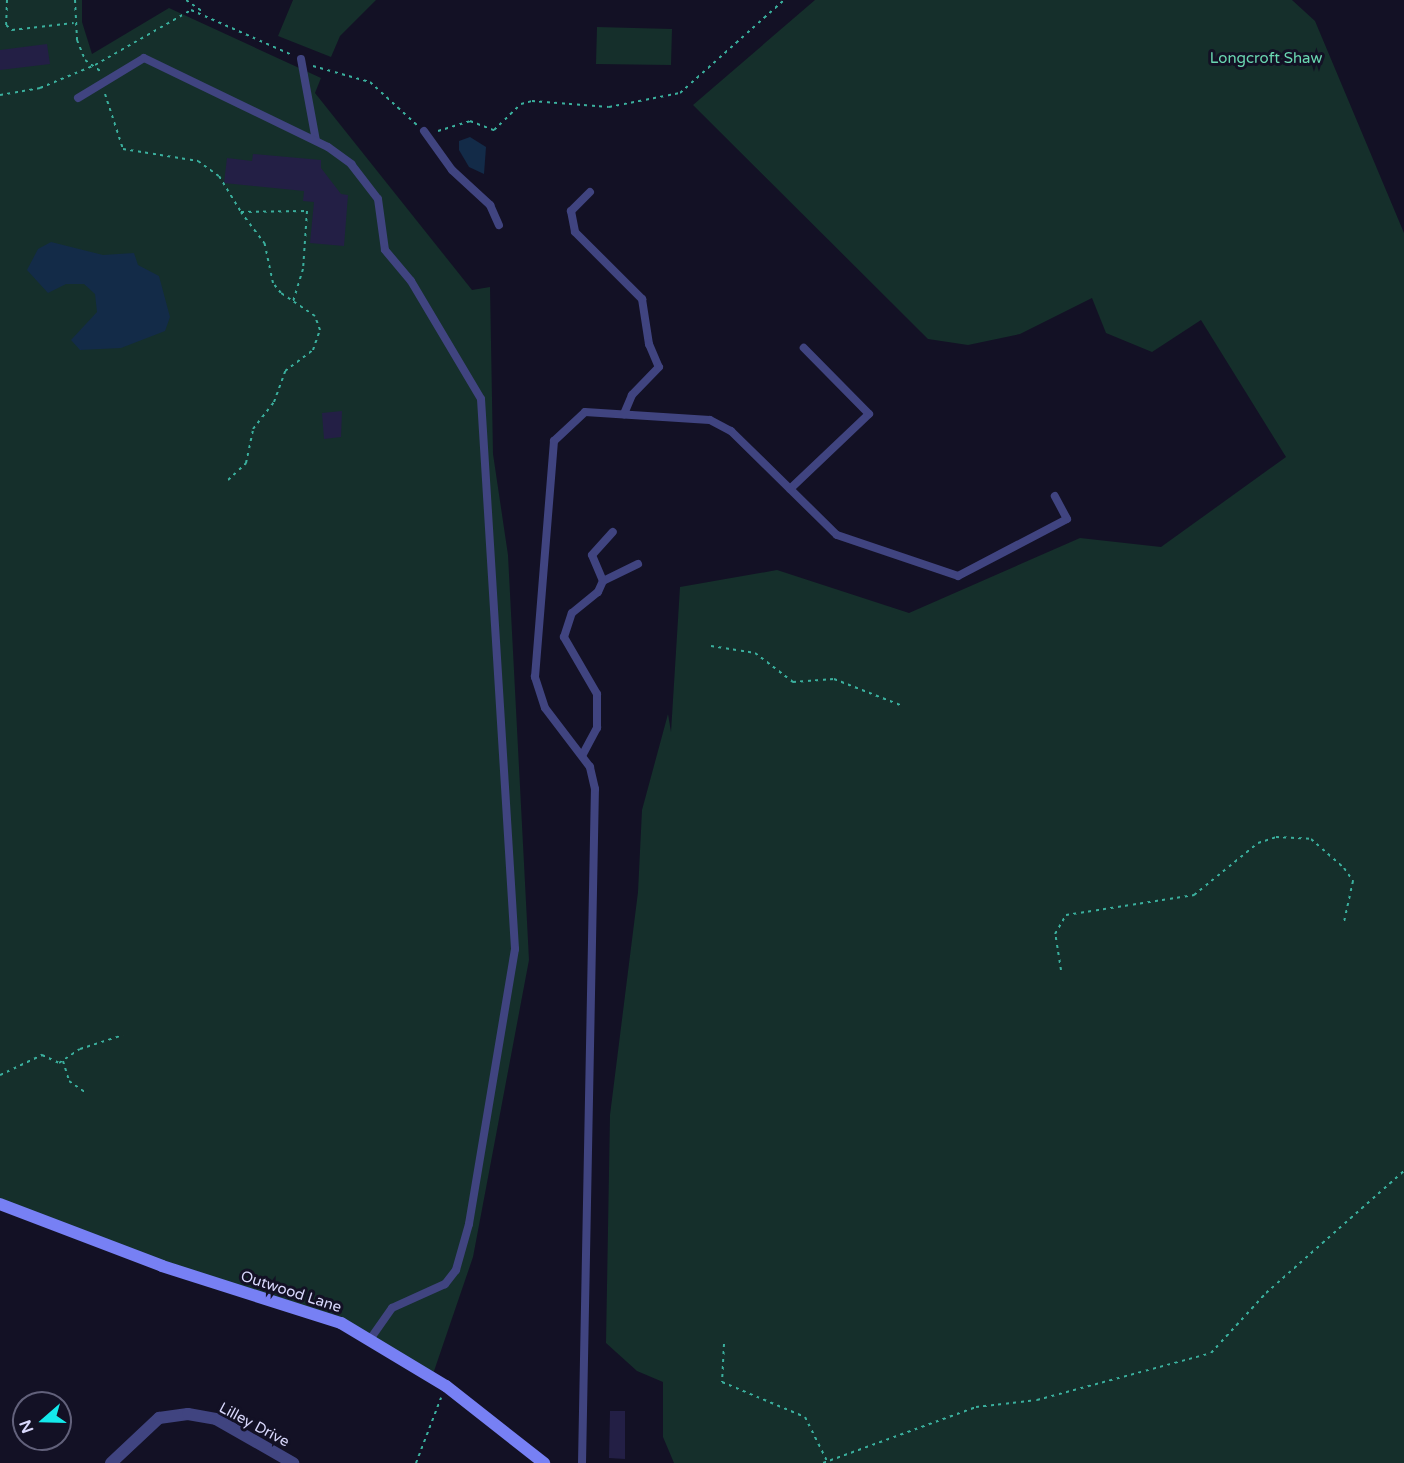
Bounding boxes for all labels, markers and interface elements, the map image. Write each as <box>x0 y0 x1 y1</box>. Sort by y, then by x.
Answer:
park label: Longcroft Shaw <box>1210 50 1322 68</box>
street label: Outwood Lane <box>238 1267 344 1317</box>
north arrow <box>12 1391 72 1451</box>
street label: Lilley Drive <box>216 1399 292 1451</box>
text: N <box>15 1417 39 1436</box>

